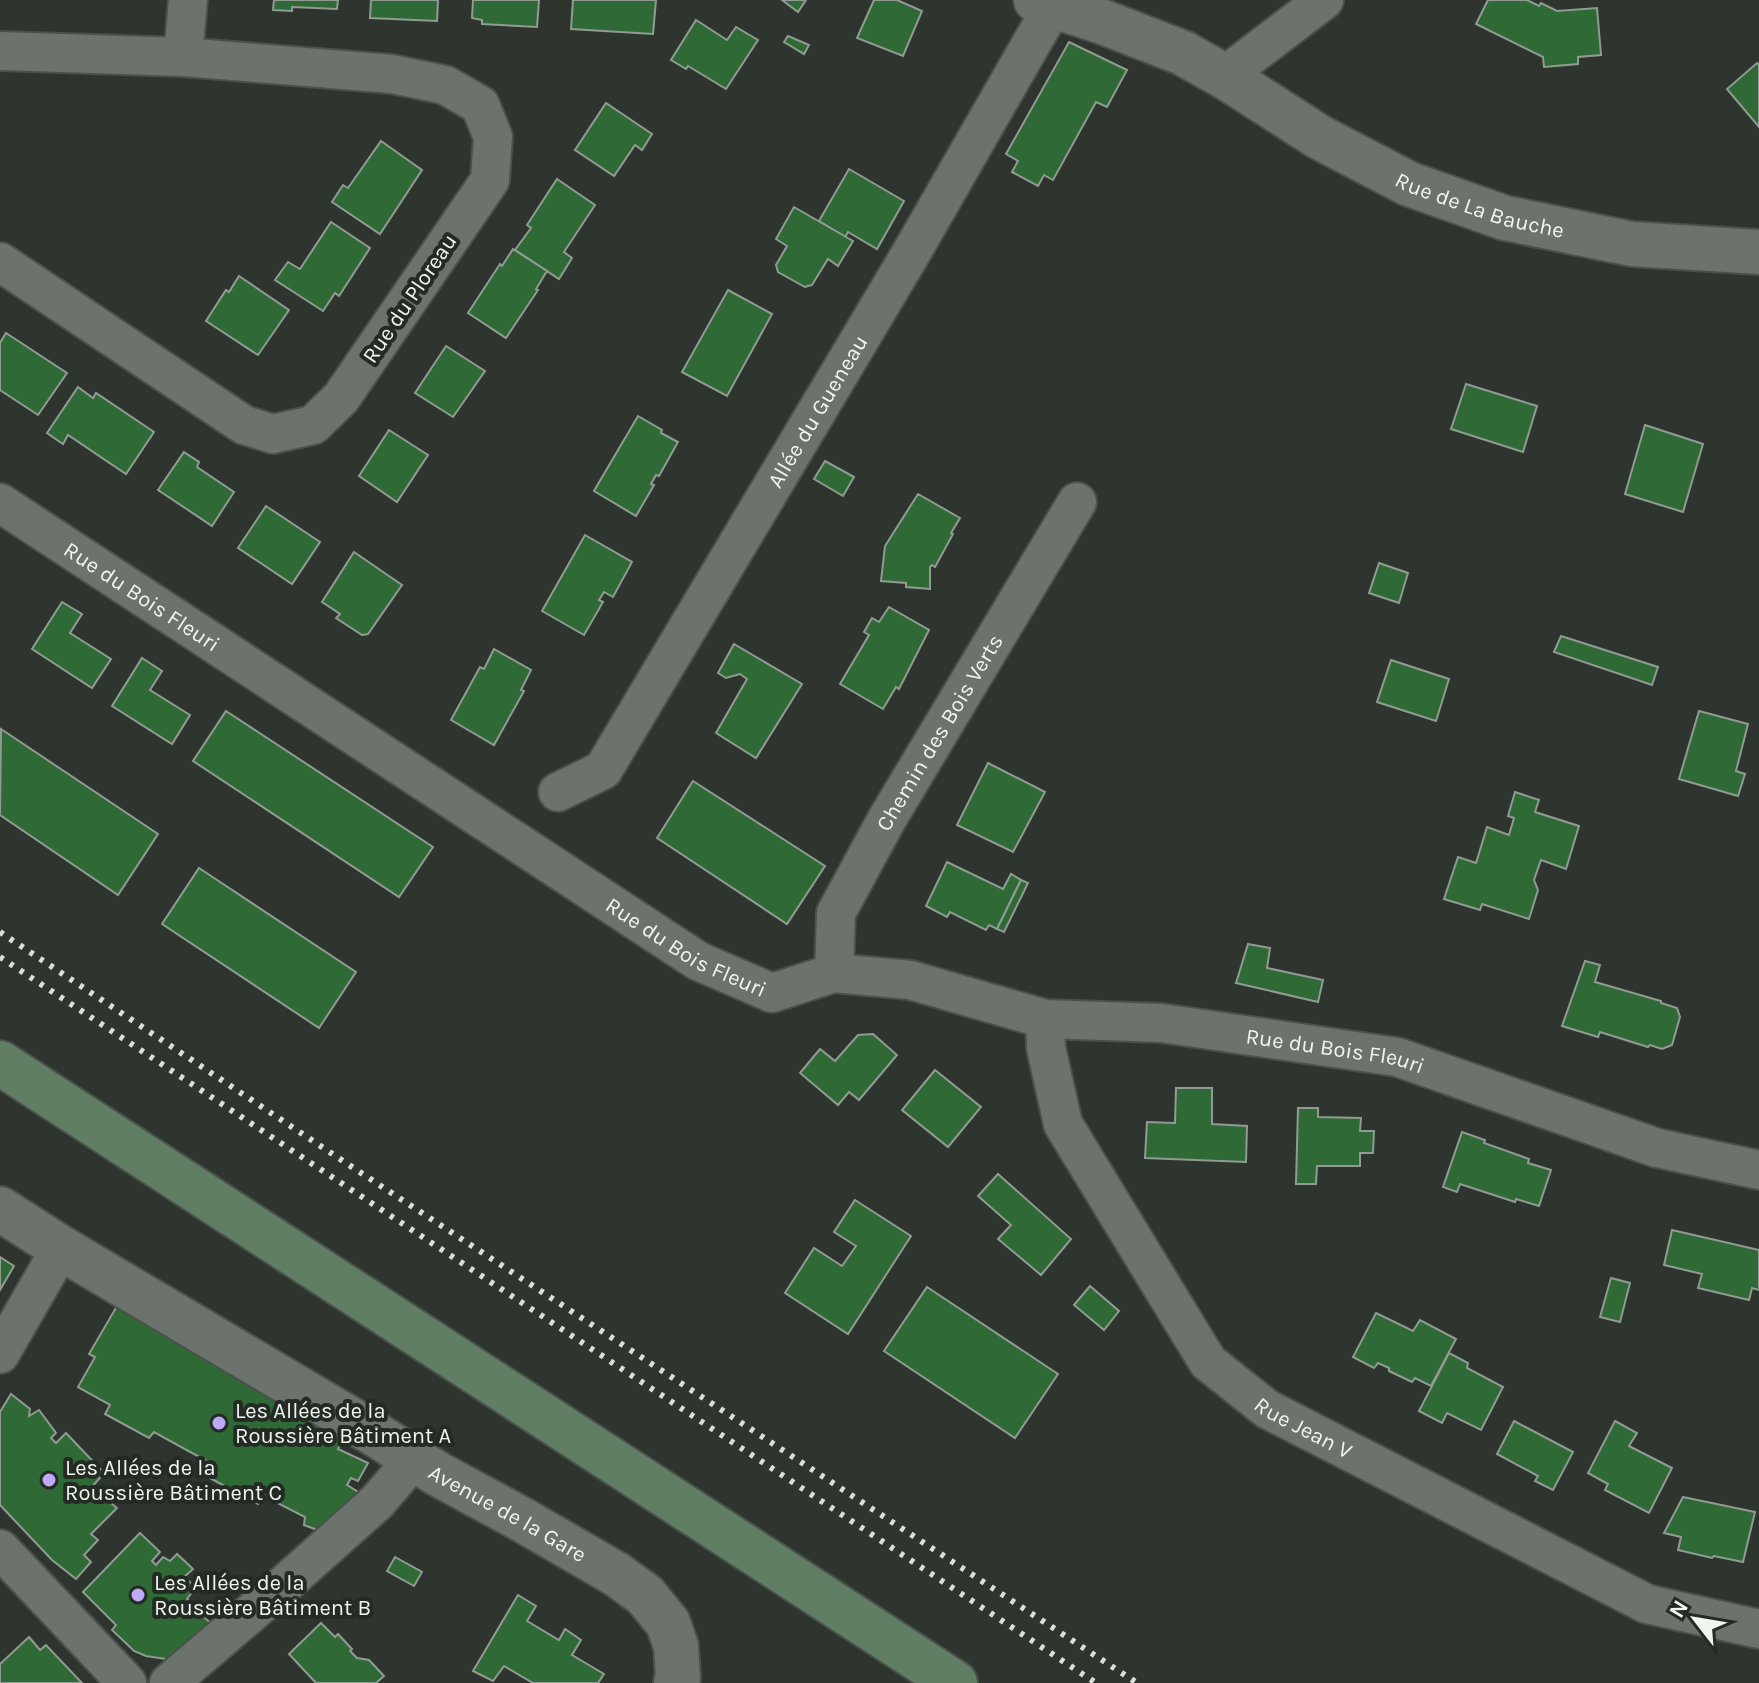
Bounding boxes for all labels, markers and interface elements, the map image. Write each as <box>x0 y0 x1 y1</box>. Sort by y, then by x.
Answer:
street label: Rue de La Bauche <box>1390 167 1566 244</box>
street label: Rue du Ploreau <box>357 229 463 368</box>
street label: Allée du Gueneau <box>762 330 873 493</box>
street label: Rue du Bois Fleuri <box>59 537 224 658</box>
street label: Chemin des Bois Verts <box>871 630 1009 836</box>
street label: Rue du Bois Fleuri <box>601 892 770 1003</box>
street label: Rue du Bois Fleuri <box>1244 1023 1428 1080</box>
street label: Rue Jean V <box>1249 1392 1356 1464</box>
place label: Les Allées de la Roussière Bâtiment A <box>235 1398 452 1449</box>
marker: Les Allées de la Roussière Bâtiment A <box>210 1414 228 1432</box>
place label: Les Allées de la Roussière Bâtiment C <box>65 1455 282 1506</box>
street label: Avenue de la Gare <box>424 1459 591 1568</box>
marker: Les Allées de la Roussière Bâtiment C <box>40 1471 58 1489</box>
place label: Les Allées de la Roussière Bâtiment B <box>154 1570 371 1621</box>
north arrow <box>1655 1579 1735 1659</box>
marker: Les Allées de la Roussière Bâtiment B <box>129 1586 147 1604</box>
text: N <box>1664 1596 1694 1623</box>

